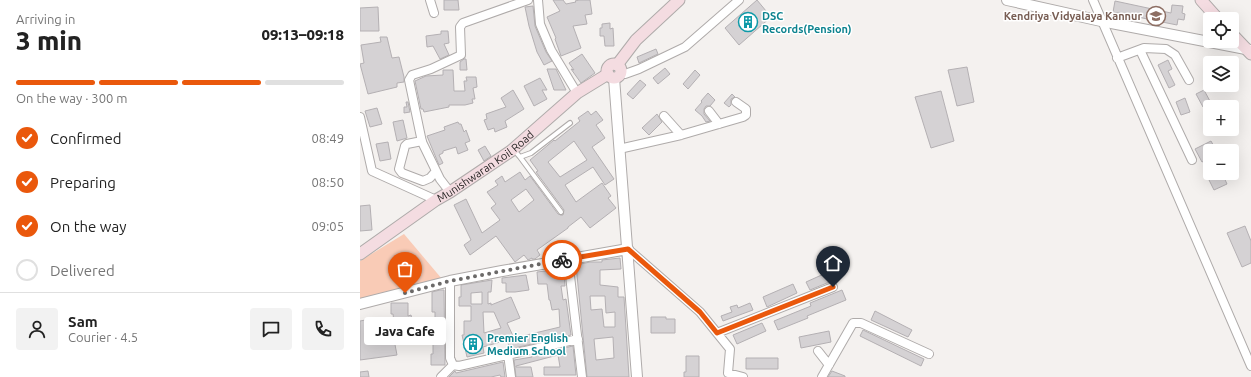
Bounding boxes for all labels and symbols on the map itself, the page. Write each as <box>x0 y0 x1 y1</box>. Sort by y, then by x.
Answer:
school or university icon: Kendriya Vidyalaya Kannur <box>1145 5 1167 27</box>
place label: DSC Records(Pension) <box>762 10 852 36</box>
place label: Kendriya Vidyalaya Kannur <box>1004 10 1142 22</box>
building icon: DSC Records(Pension) <box>737 11 759 33</box>
street label: Munishwaran Koil Road <box>435 128 536 204</box>
courier <box>542 240 582 280</box>
pin <box>816 246 850 287</box>
pin <box>388 252 422 293</box>
callout: Java Cafe <box>364 317 446 345</box>
place label: Premier English Medium School <box>487 332 568 357</box>
building icon: Premier English Medium School <box>462 333 484 355</box>

